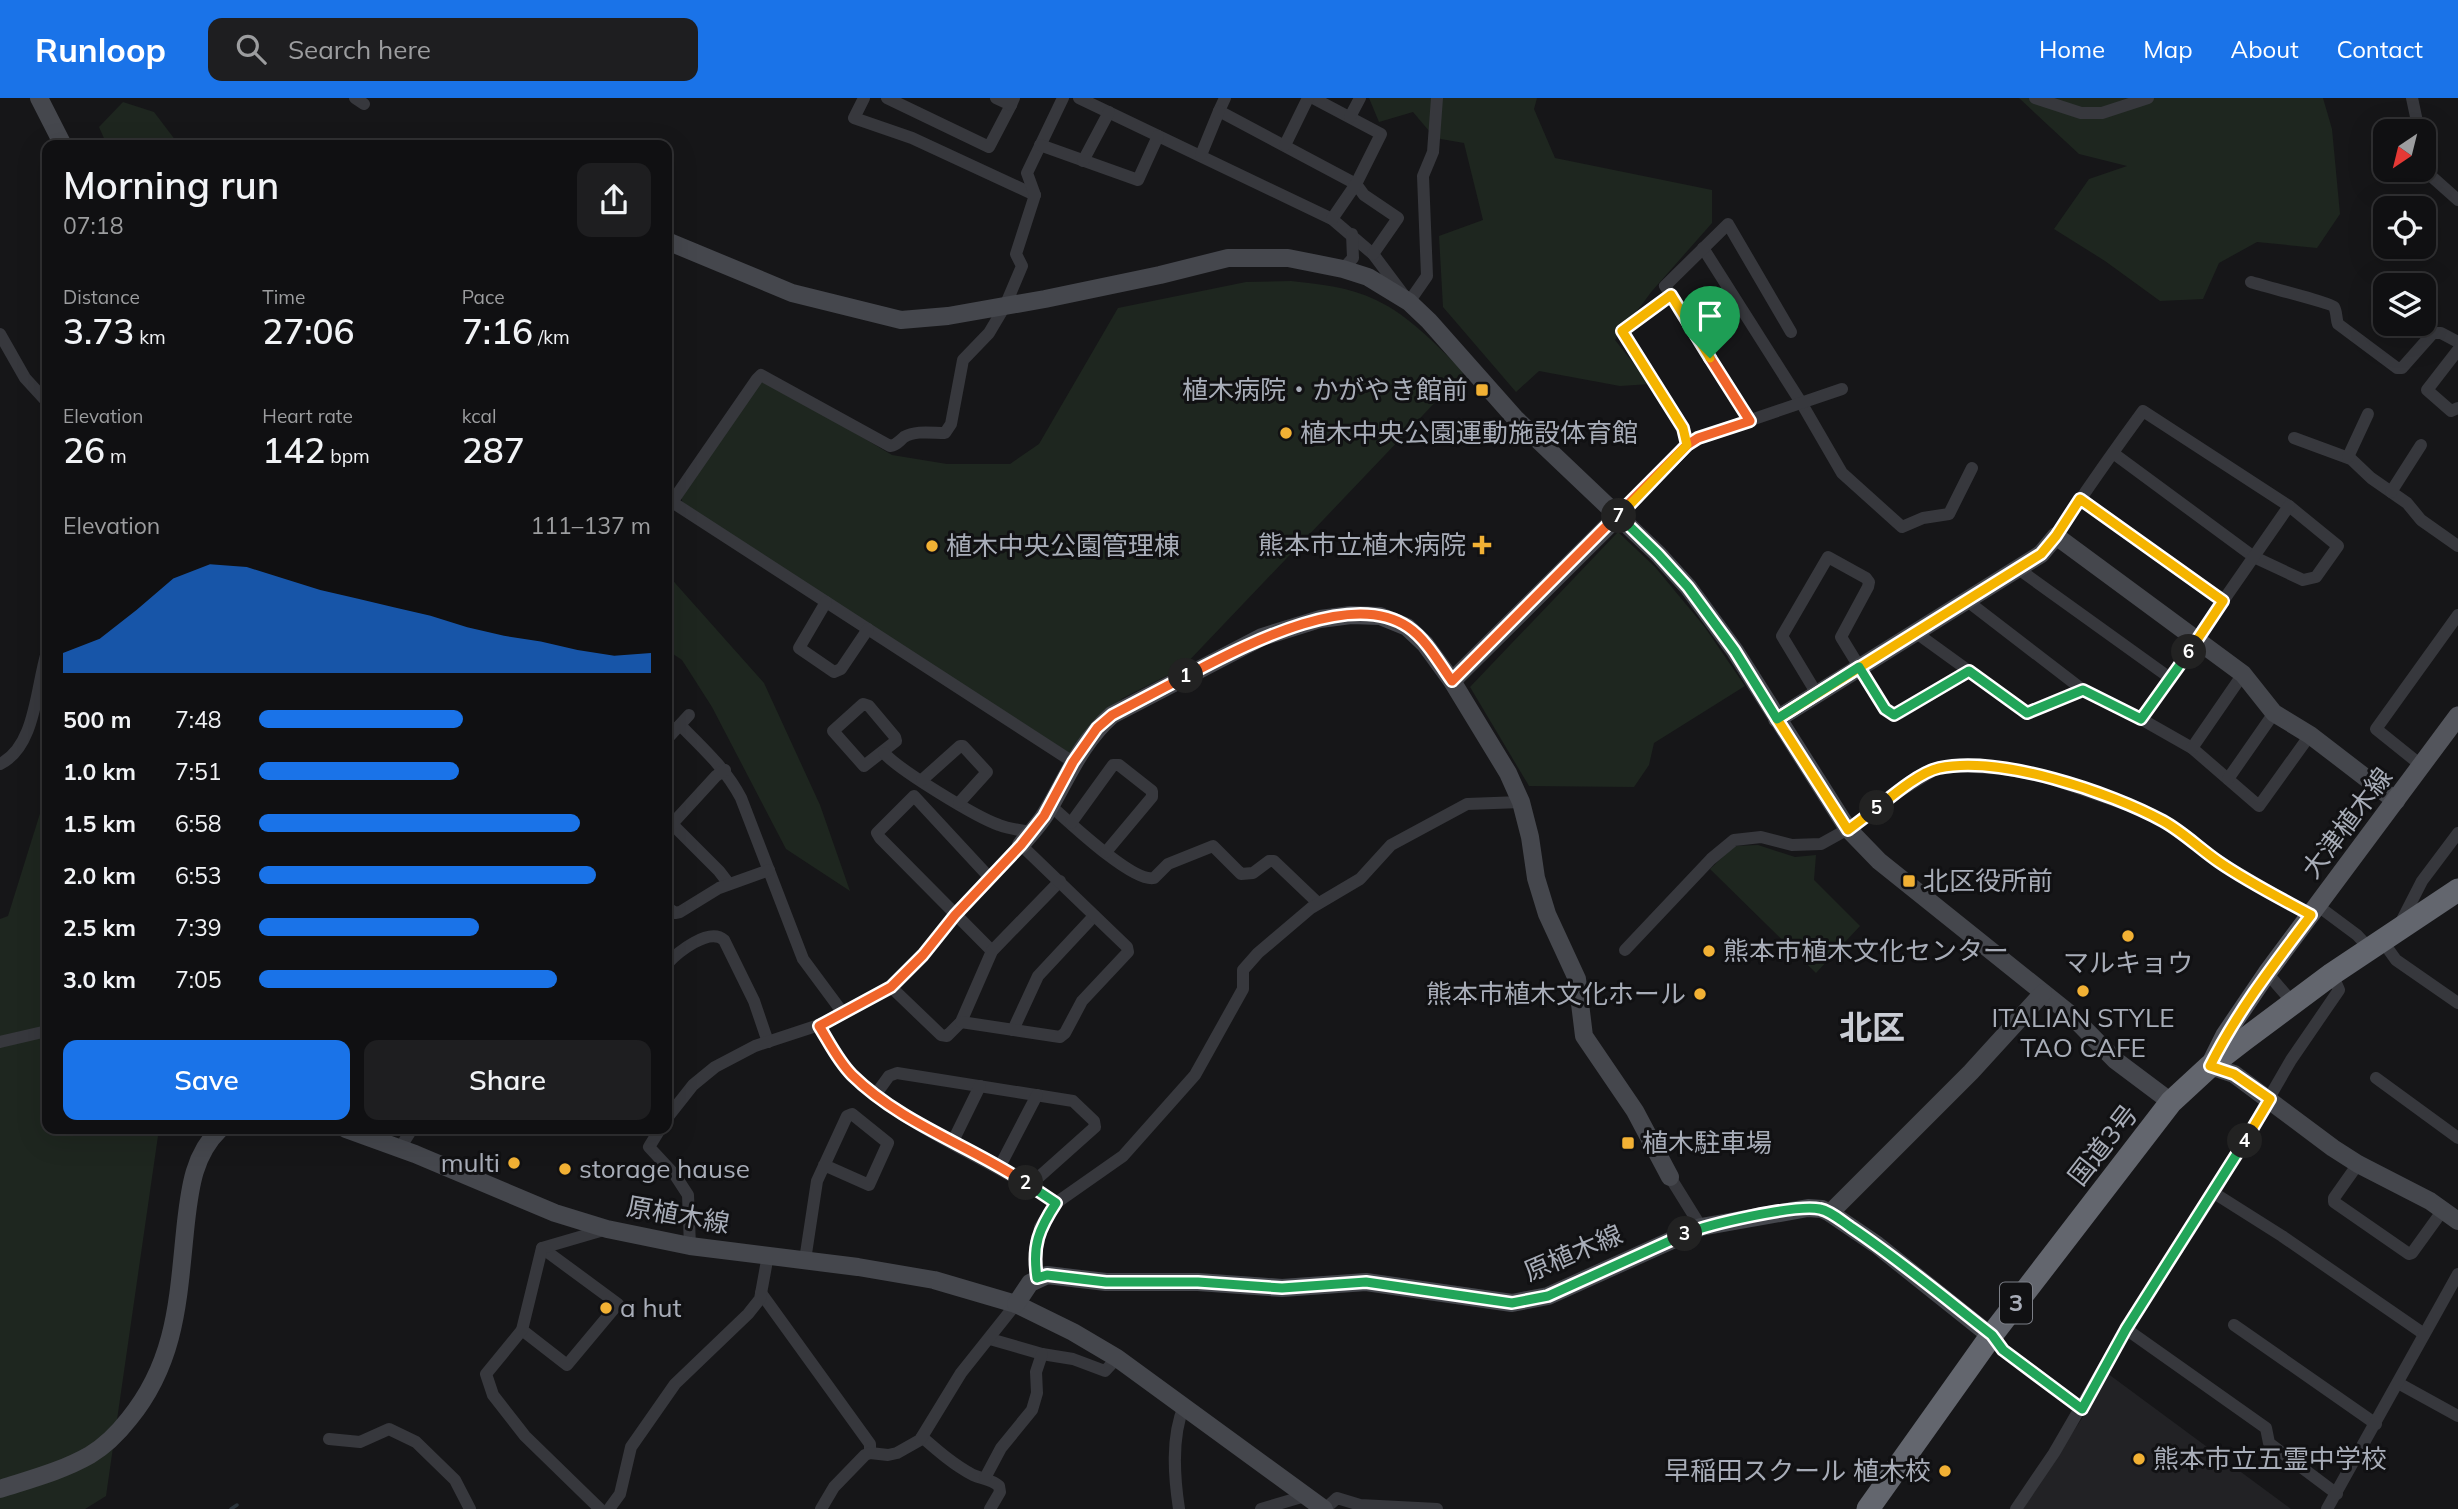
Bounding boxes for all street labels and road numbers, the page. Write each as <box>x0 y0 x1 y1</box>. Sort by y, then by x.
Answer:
street label: 大津植木線 <box>2294 761 2399 885</box>
street label: 国道3号 <box>2061 1098 2144 1192</box>
street label: 原植木線 <box>624 1189 732 1240</box>
street label: 原植木線 <box>1518 1217 1627 1288</box>
road number: 3 <box>2000 1282 2032 1324</box>

